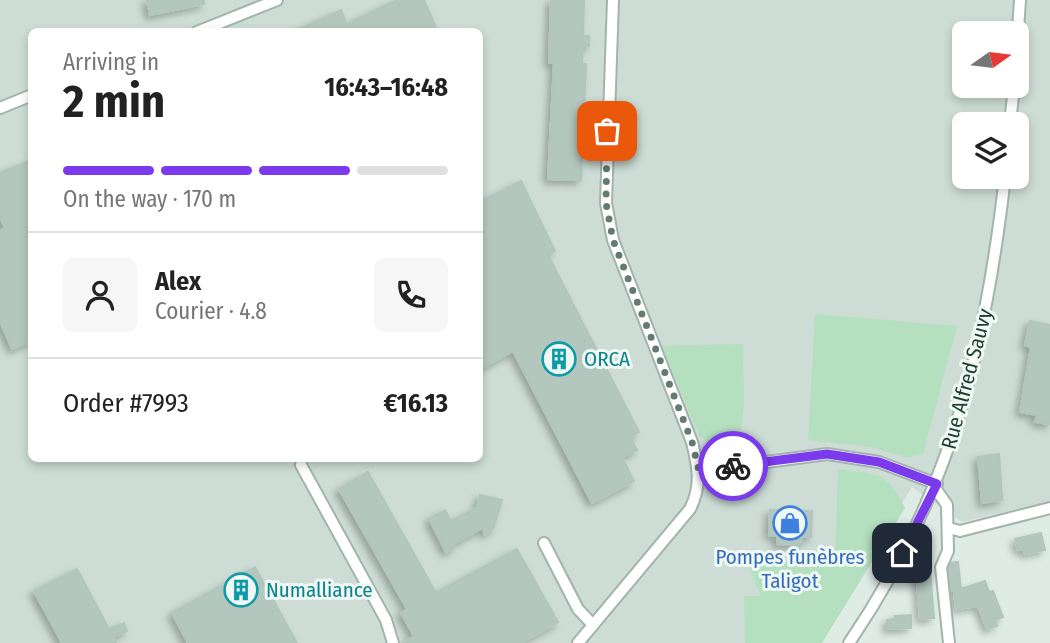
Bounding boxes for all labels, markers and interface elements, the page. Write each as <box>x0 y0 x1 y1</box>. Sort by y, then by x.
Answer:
north arrow <box>952 21 1029 98</box>
map controls <box>952 21 1029 189</box>
text: Arriving in <box>63 48 159 76</box>
text: 16:43–16:48 <box>324 72 448 103</box>
text: 2 min <box>63 74 165 129</box>
pin <box>577 101 637 161</box>
icon: bag <box>588 112 626 150</box>
button: layers <box>952 112 1029 189</box>
text: On the way · 170 m <box>63 185 236 213</box>
button: person <box>63 258 137 332</box>
button: phone <box>374 258 448 332</box>
text: Alex <box>155 266 201 297</box>
text: Courier · 4.8 <box>155 297 267 325</box>
street label: Rue Alfred Sauvy <box>936 305 998 452</box>
building icon: ORCA <box>540 340 578 378</box>
place label: ORCA <box>584 346 630 372</box>
text: Order #7993 <box>63 388 189 419</box>
text: €16.13 <box>384 388 448 419</box>
courier <box>698 431 768 501</box>
icon: bike <box>714 447 752 485</box>
shop icon: Pompes funèbres Taligot <box>771 504 809 542</box>
pin <box>872 523 932 583</box>
icon: home <box>883 534 921 572</box>
place label: Pompes funèbres Taligot <box>715 544 865 594</box>
building icon: Numalliance <box>222 571 260 609</box>
place label: Numalliance <box>266 577 373 603</box>

